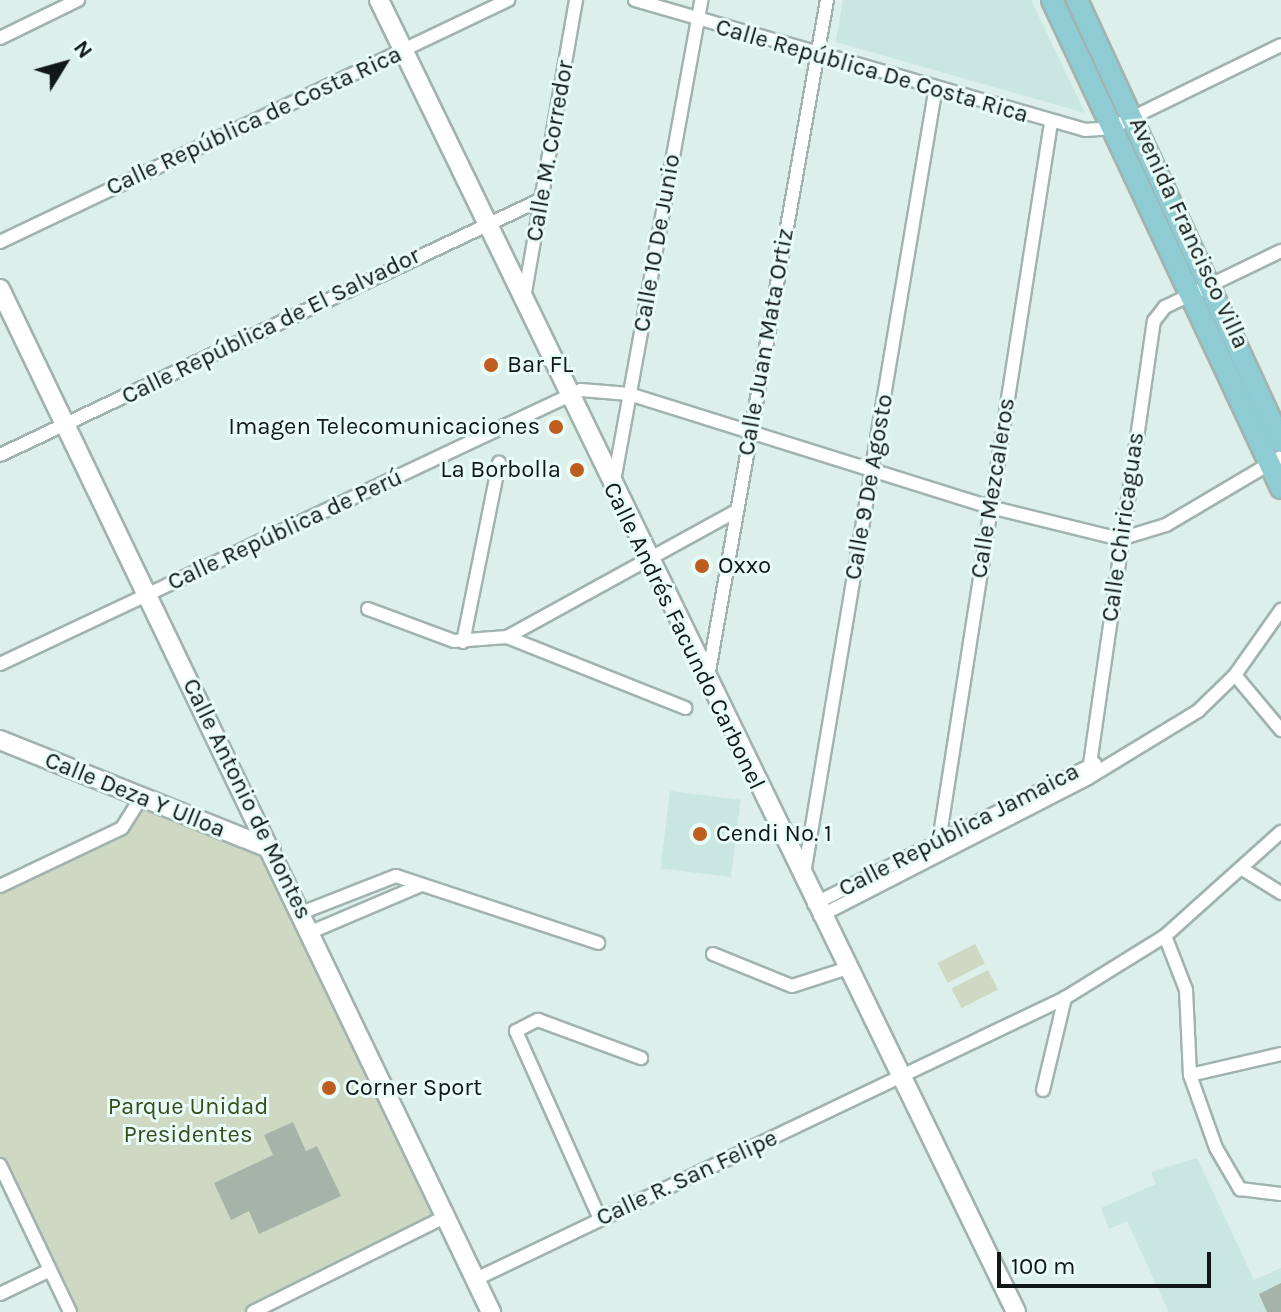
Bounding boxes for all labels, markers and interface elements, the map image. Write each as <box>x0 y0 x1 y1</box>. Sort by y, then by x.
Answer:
street label: Calle República De Costa Rica <box>712 12 1032 130</box>
north arrow <box>24 24 104 104</box>
text: N <box>68 35 98 64</box>
street label: Calle República de Costa Rica <box>102 40 406 202</box>
street label: Calle M. Corredor <box>520 58 580 244</box>
street label: Avenida Francisco Villa <box>1123 113 1255 353</box>
street label: Calle 10 De Junio <box>627 152 687 334</box>
street label: Calle Juan Mata Ortiz <box>732 226 800 458</box>
street label: Calle República de El Salvador <box>117 241 425 411</box>
place label: Bar FL <box>507 351 573 379</box>
marker: Bar FL <box>482 356 500 374</box>
street label: Calle 9 De Agosto <box>838 392 900 582</box>
street label: Calle Mezcaleros <box>965 396 1021 580</box>
place label: Imagen Telecomunicaciones <box>228 413 540 441</box>
marker: Imagen Telecomunicaciones <box>547 418 565 436</box>
street label: Calle Chiricaguas <box>1095 430 1151 624</box>
place label: La Borbolla <box>440 456 561 484</box>
marker: La Borbolla <box>568 461 586 479</box>
street label: Calle República de Perú <box>163 463 407 597</box>
street label: Calle Andrés Facundo Carbonel <box>597 478 771 794</box>
place label: Oxxo <box>718 552 771 580</box>
marker: Oxxo <box>693 557 711 575</box>
street label: Calle Antonio de Montes <box>176 674 318 924</box>
street label: Calle Deza Y Ulloa <box>41 746 229 844</box>
street label: Calle República Jamaica <box>834 757 1084 903</box>
place label: Cendi No. 1 <box>716 820 832 848</box>
marker: Cendi No. 1 <box>691 825 709 843</box>
place label: Corner Sport <box>345 1074 482 1102</box>
marker: Corner Sport <box>320 1079 338 1097</box>
park label: Parque Unidad Presidentes <box>108 1093 268 1149</box>
street label: Calle R. San Felipe <box>592 1123 782 1233</box>
scale bar <box>1001 1236 1215 1286</box>
text: 100 m <box>1011 1252 1076 1280</box>

